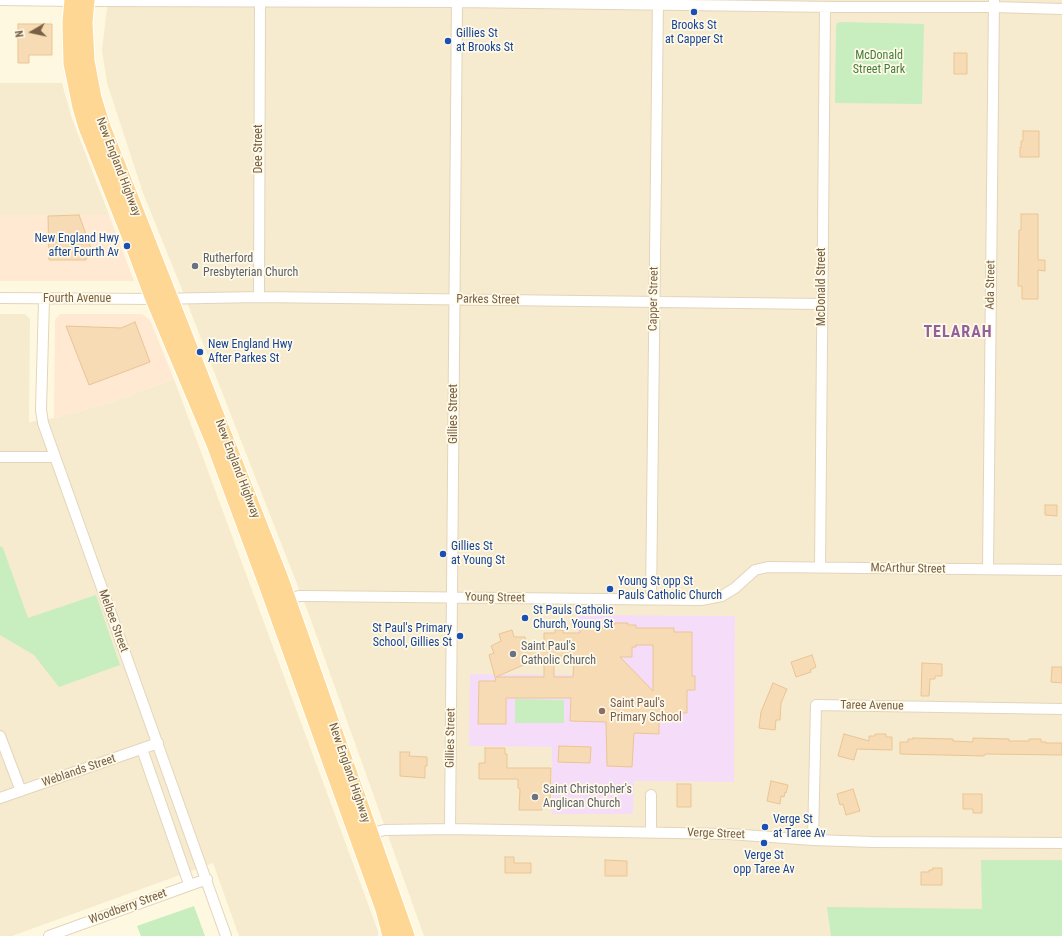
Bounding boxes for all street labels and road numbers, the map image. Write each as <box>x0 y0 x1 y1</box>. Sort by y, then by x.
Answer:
street label: New England Highway <box>93 116 143 218</box>
street label: Dee Street <box>252 125 266 173</box>
street label: McDonald Street <box>815 248 829 326</box>
street label: Ada Street <box>983 260 999 310</box>
street label: Capper Street <box>646 267 662 331</box>
street label: Fourth Avenue <box>43 292 111 306</box>
street label: Parkes Street <box>456 292 520 308</box>
street label: Gillies Street <box>447 384 461 444</box>
street label: New England Highway <box>212 418 262 520</box>
street label: McArthur Street <box>870 561 946 577</box>
street label: Melbee Street <box>95 588 131 654</box>
street label: Young Street <box>465 590 525 606</box>
street label: Taree Avenue <box>840 698 904 714</box>
street label: Gillies Street <box>443 708 459 768</box>
street label: New England Highway <box>325 721 373 825</box>
street label: Weblands Street <box>40 752 118 790</box>
street label: Verge Street <box>687 826 745 842</box>
street label: Woodberry Street <box>87 886 169 928</box>

